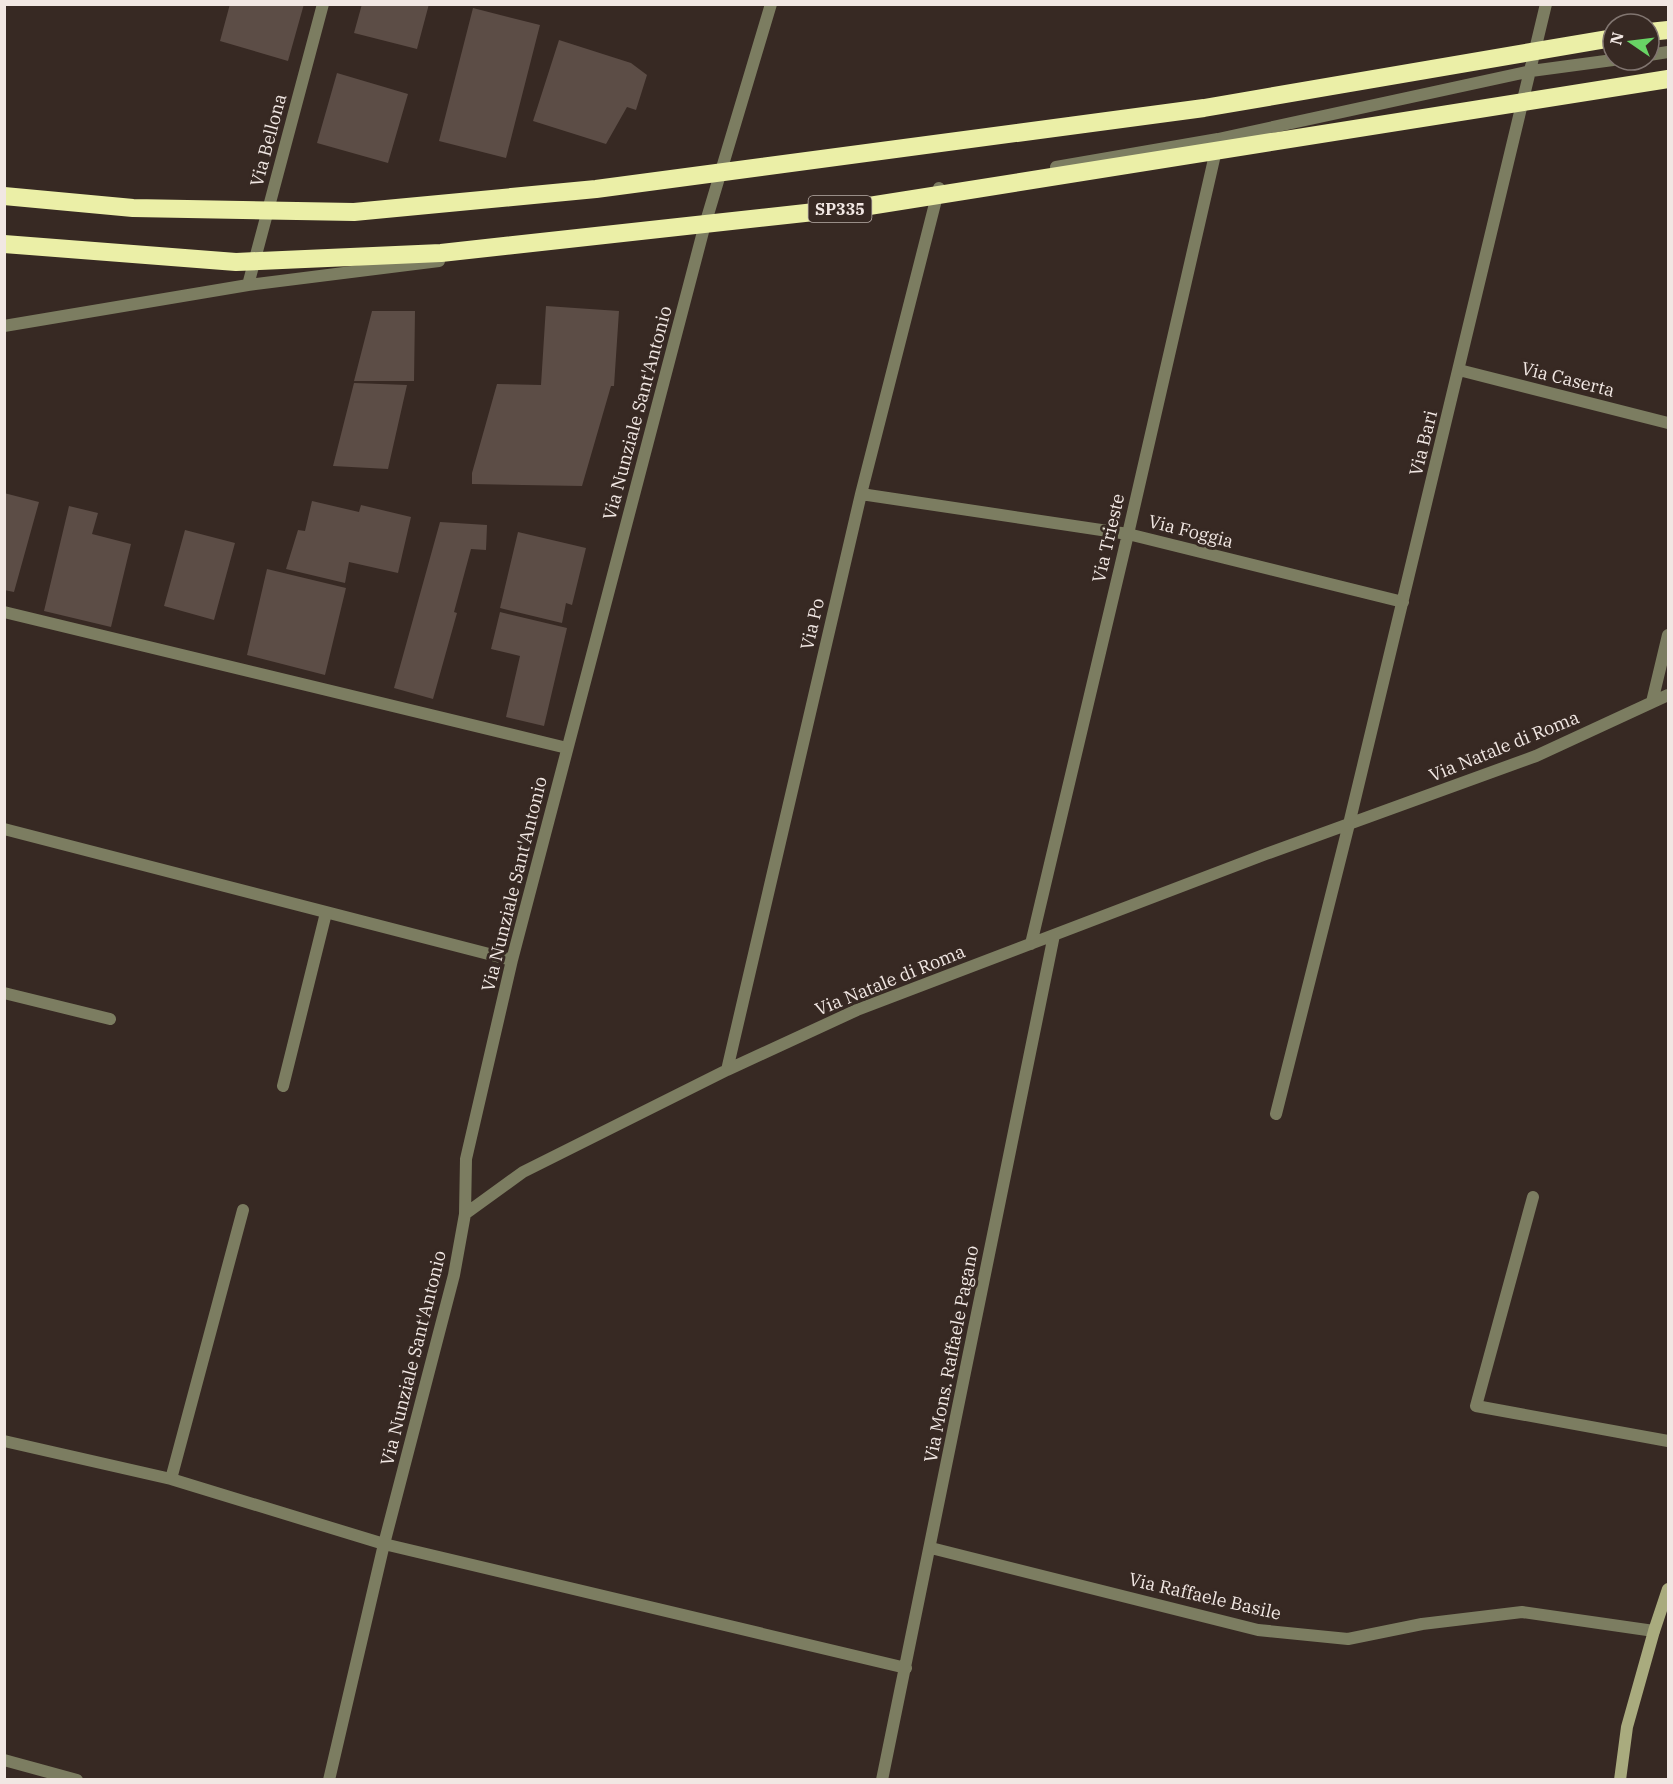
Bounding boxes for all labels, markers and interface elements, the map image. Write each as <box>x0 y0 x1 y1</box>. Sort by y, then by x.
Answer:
north arrow <box>1601 12 1661 72</box>
text: N <box>1605 30 1628 47</box>
street label: Via Bellona <box>245 91 291 189</box>
road number: SP335 <box>808 196 872 222</box>
street label: Via Nunziale Sant'Antonio <box>597 303 677 523</box>
street label: Via Caserta <box>1519 356 1617 402</box>
street label: Via Bari <box>1404 407 1442 478</box>
street label: Via Trieste <box>1087 491 1129 585</box>
street label: Via Foggia <box>1146 509 1236 553</box>
street label: Via Po <box>795 596 829 652</box>
street label: Via Natale di Roma <box>1426 705 1583 787</box>
street label: Via Nunziale Sant'Antonio <box>476 774 552 994</box>
street label: Via Natale di Roma <box>812 939 969 1021</box>
street label: Via Mons. Raffaele Pagano <box>919 1243 983 1465</box>
street label: Via Nunziale Sant'Antonio <box>375 1248 451 1468</box>
street label: Via Raffaele Basile <box>1127 1567 1283 1625</box>

